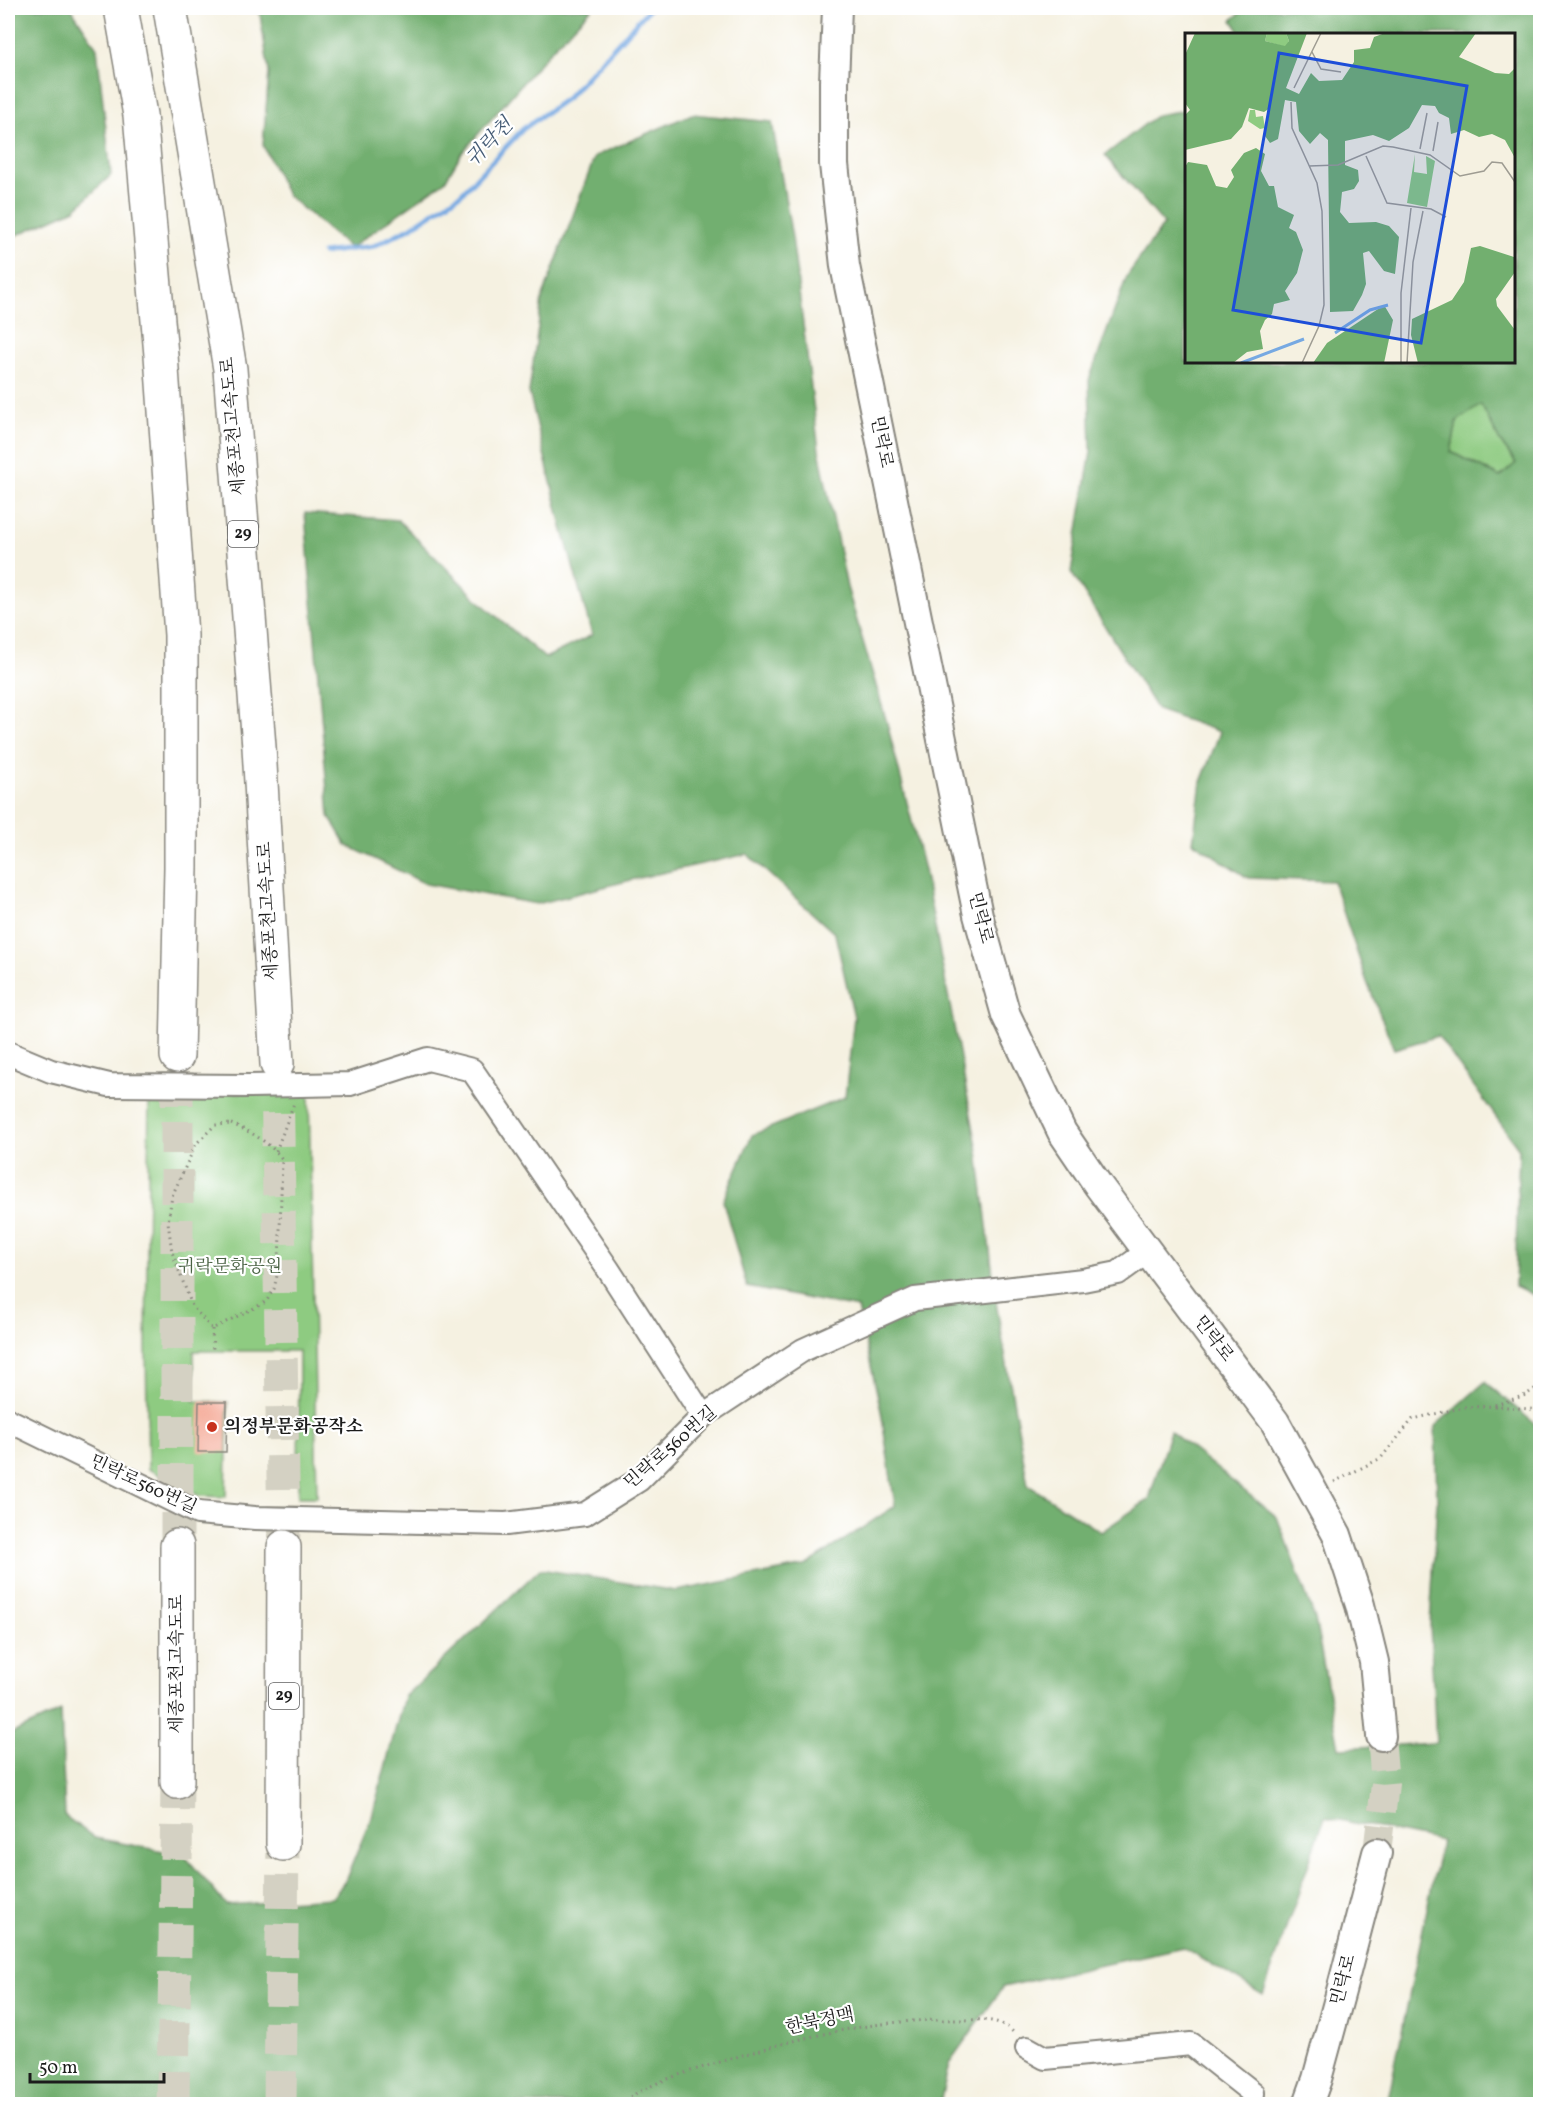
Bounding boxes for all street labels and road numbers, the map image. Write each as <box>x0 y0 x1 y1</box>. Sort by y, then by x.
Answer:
street label: 세종포천고속도로 <box>215 356 253 496</box>
street label: 민락로 <box>864 414 898 470</box>
road number: 29 <box>228 521 258 547</box>
street label: 세종포천고속도로 <box>253 841 285 981</box>
street label: 민락로 <box>962 890 998 946</box>
street label: 민락로 <box>1187 1311 1239 1367</box>
street label: 민락로560번길 <box>619 1401 723 1495</box>
street label: 민락로560번길 <box>85 1449 201 1521</box>
street label: 세종포천고속도로 <box>165 1594 190 1734</box>
road number: 29 <box>269 1683 299 1709</box>
street label: 민락로 <box>1325 1952 1363 2008</box>
street label: 한북정맥 <box>783 2003 857 2041</box>

